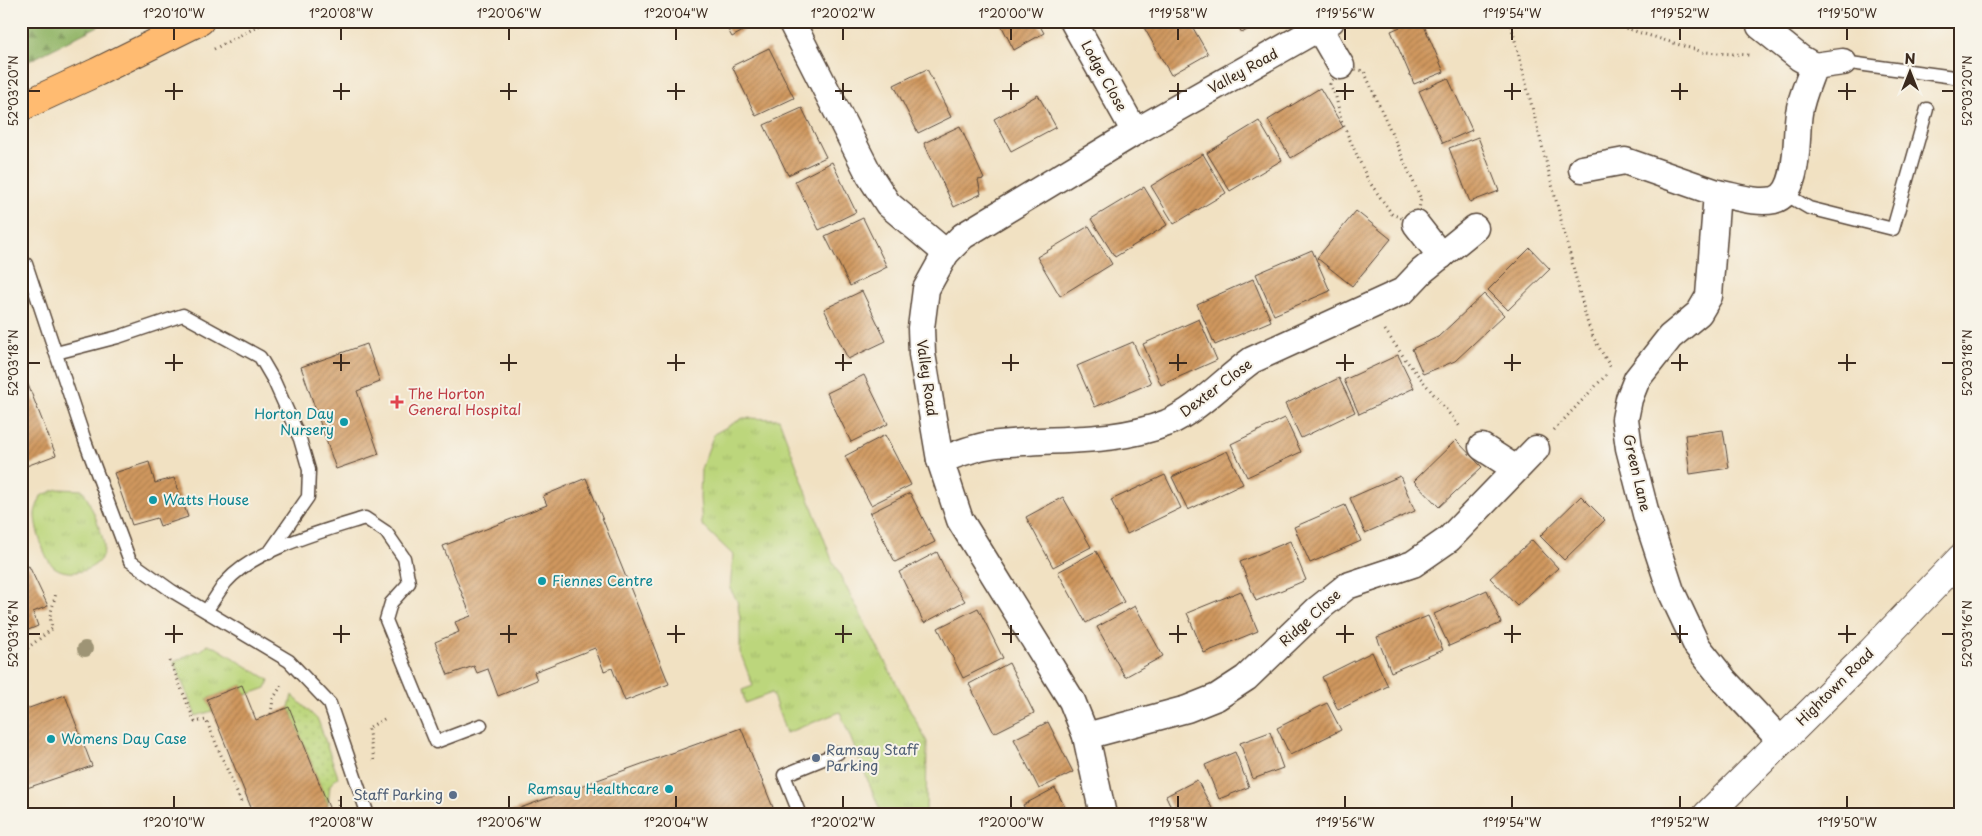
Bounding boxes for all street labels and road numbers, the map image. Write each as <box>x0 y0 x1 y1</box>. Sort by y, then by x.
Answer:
street label: Lodge Close <box>1076 37 1133 115</box>
street label: Valley Road <box>1204 43 1282 98</box>
street label: Valley Road <box>912 338 943 418</box>
street label: Dexter Close <box>1175 353 1256 422</box>
street label: Green Lane <box>1618 432 1657 514</box>
street label: Ridge Close <box>1274 584 1345 651</box>
street label: Hightown Road <box>1791 643 1878 730</box>

